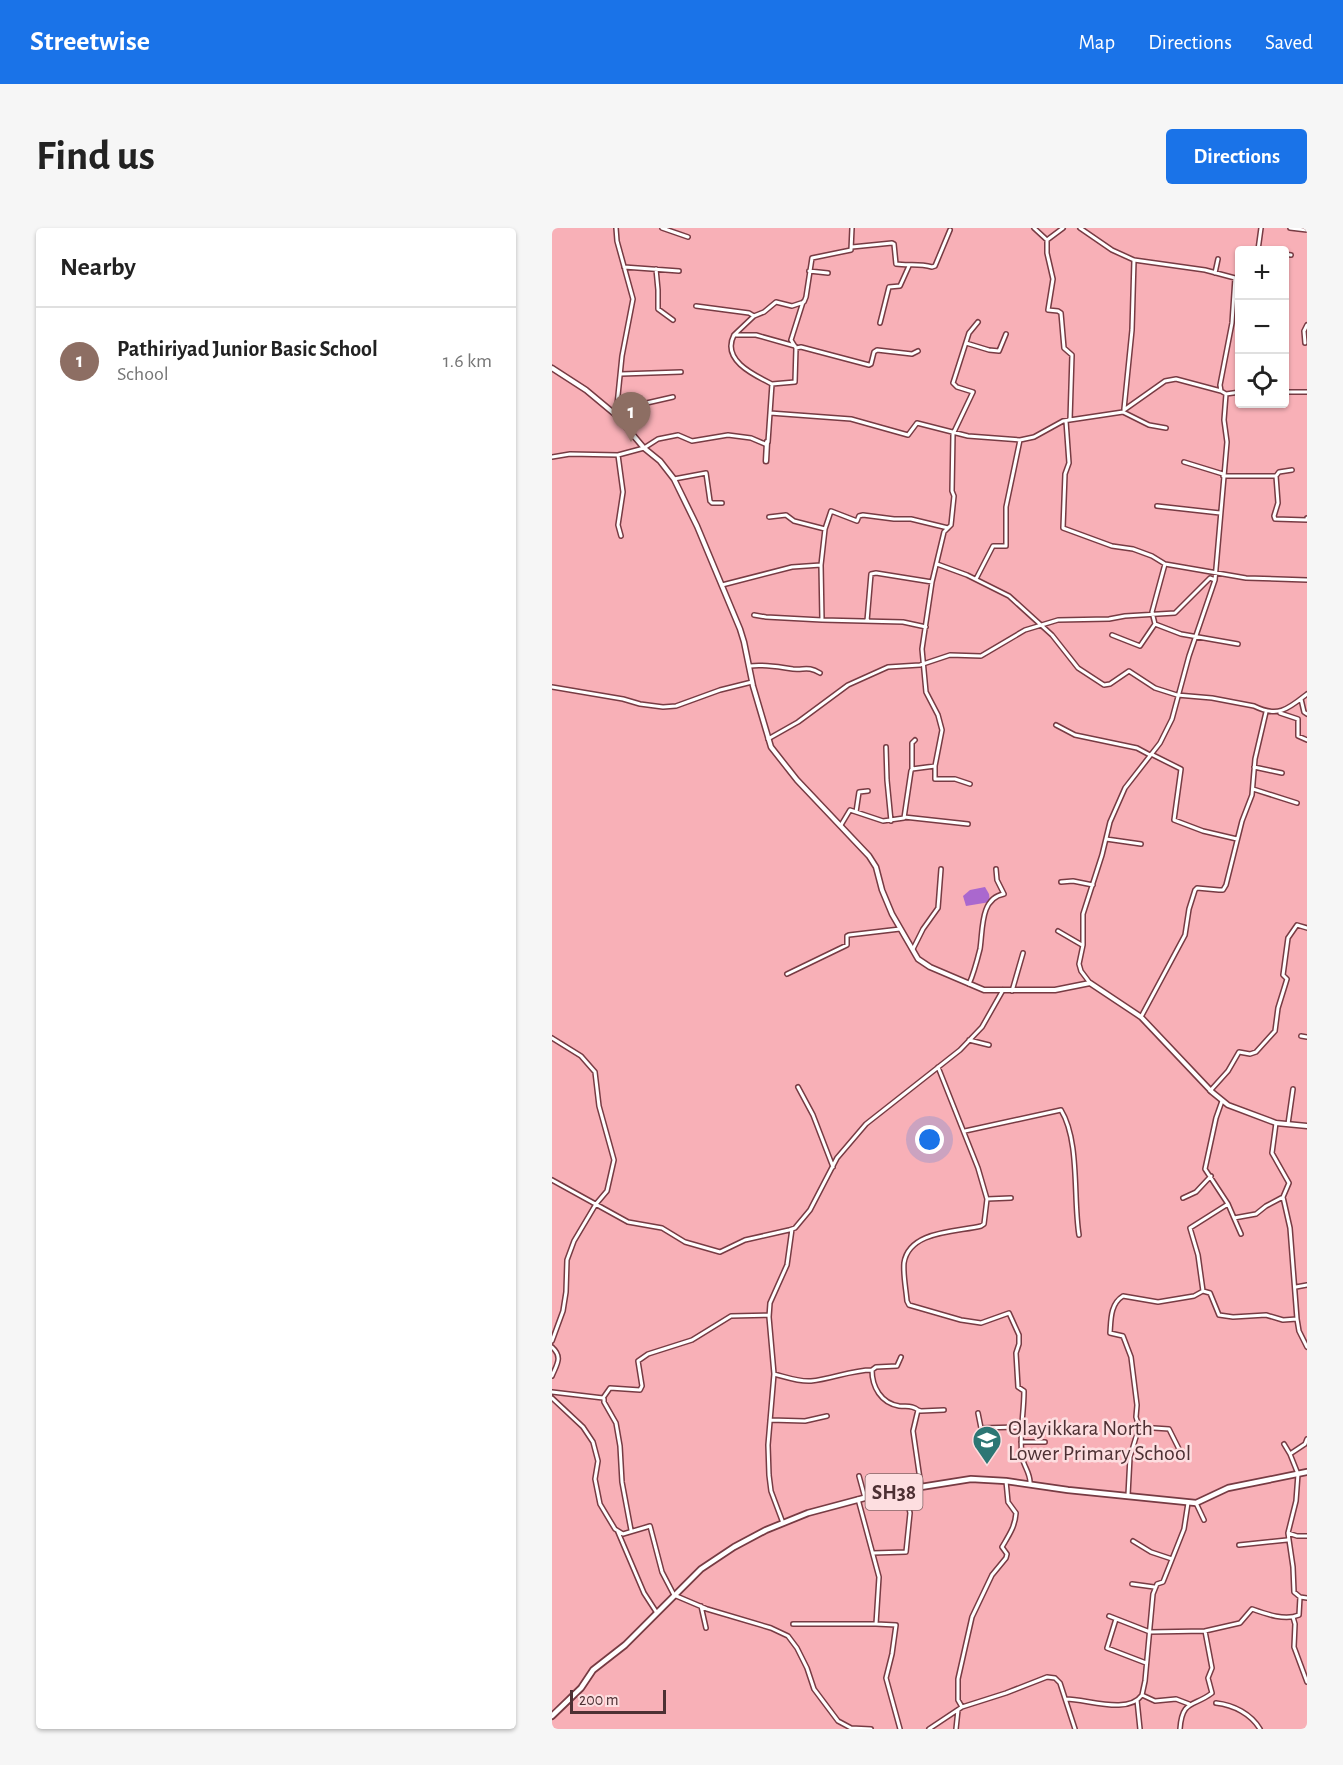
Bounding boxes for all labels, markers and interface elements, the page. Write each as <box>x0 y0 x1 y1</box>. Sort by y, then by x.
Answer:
text: Streetwise <box>30 28 150 56</box>
text: Map <box>1079 32 1115 53</box>
text: Directions <box>1148 32 1232 53</box>
text: Saved <box>1265 32 1313 53</box>
button: Directions <box>1166 129 1307 184</box>
text: Find us <box>36 135 155 177</box>
map controls <box>1235 246 1289 408</box>
button: + <box>1235 246 1289 300</box>
text: Nearby <box>60 254 136 280</box>
button: − <box>1235 300 1289 354</box>
text: Pathiriyad Junior Basic School <box>117 338 378 360</box>
text: 1 <box>76 351 83 371</box>
text: 1.6 km <box>443 351 492 371</box>
button: locate <box>1235 354 1289 408</box>
text: School <box>117 364 169 384</box>
pin: 1 <box>612 392 650 442</box>
your location <box>915 1125 944 1154</box>
place label: Olayikkara North Lower Primary School <box>1008 1417 1191 1464</box>
school or university icon: Olayikkara North Lower Primary School <box>971 1424 1003 1466</box>
road number: SH38 <box>866 1474 922 1510</box>
scale bar <box>570 1687 666 1714</box>
text: 200 m <box>579 1692 619 1708</box>

